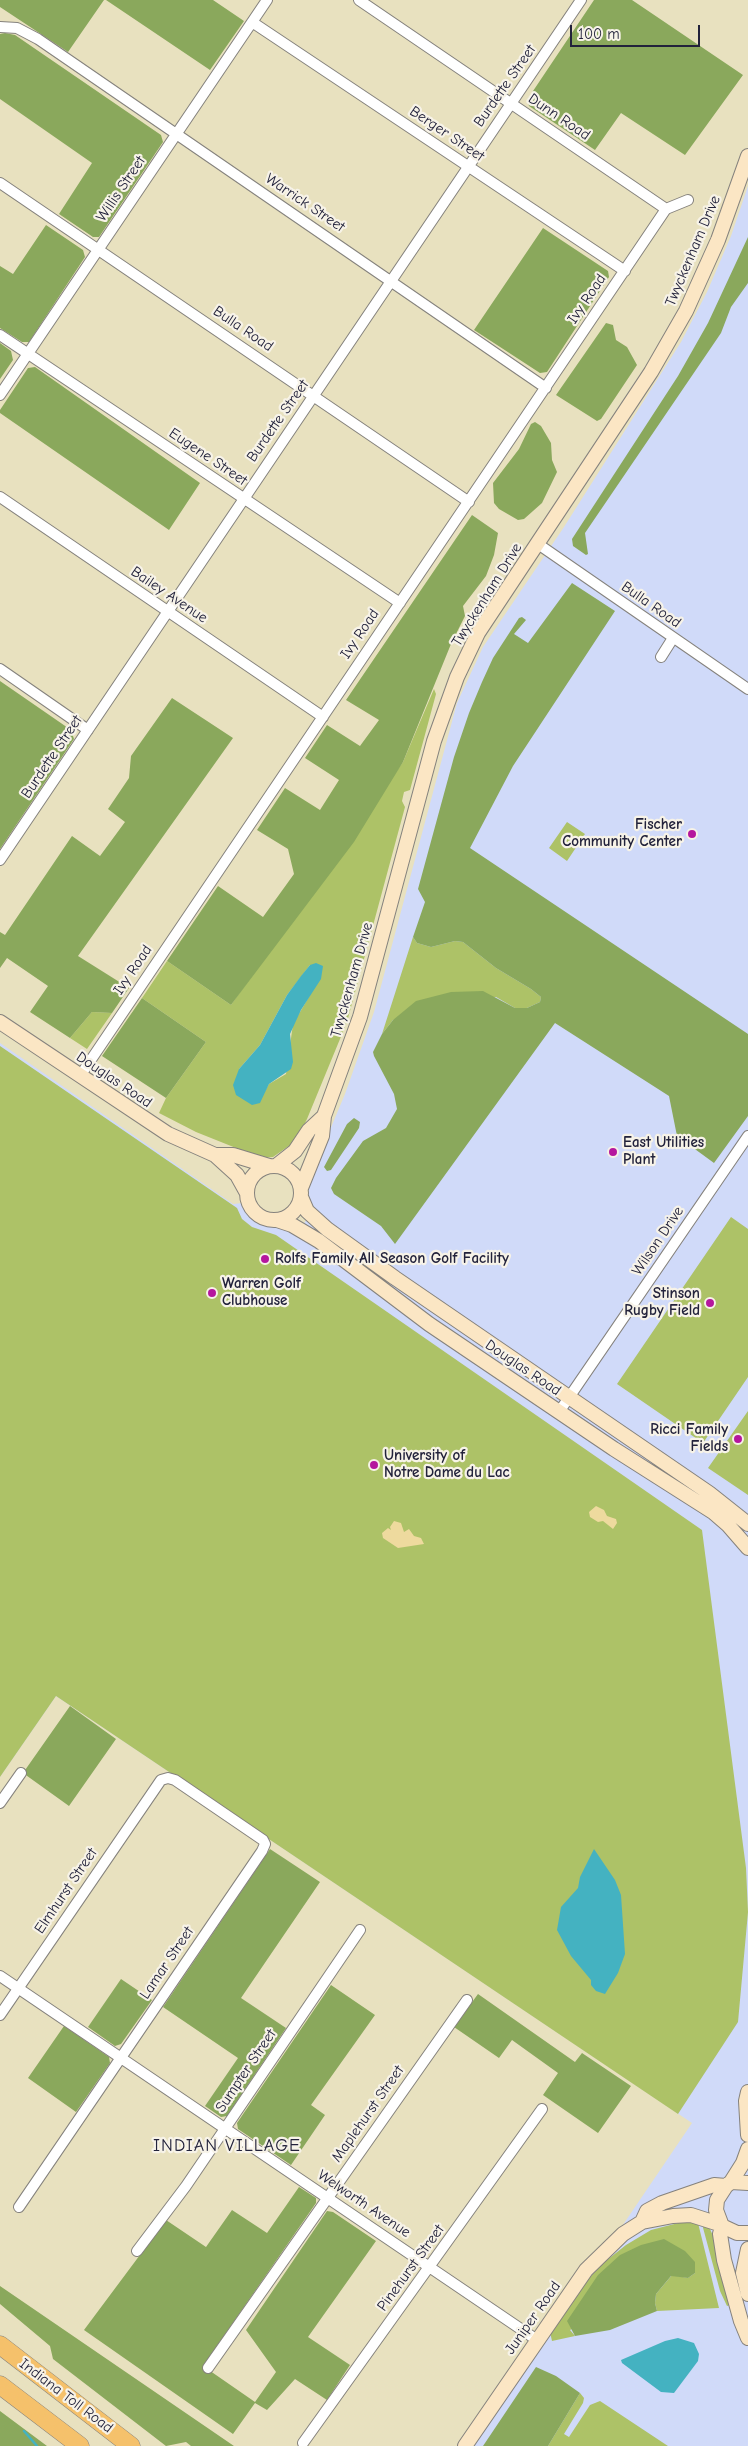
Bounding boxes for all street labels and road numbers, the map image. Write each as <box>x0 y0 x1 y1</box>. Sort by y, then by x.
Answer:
street label: Burdette Street <box>470 41 540 131</box>
street label: Dunn Road <box>525 90 593 144</box>
street label: Berger Street <box>406 102 488 166</box>
street label: Willis Street <box>93 153 149 225</box>
street label: Warrick Street <box>262 170 348 236</box>
street label: Twyckenham Drive <box>662 193 724 309</box>
street label: Ivy Road <box>564 271 610 327</box>
street label: Bulla Road <box>210 302 276 356</box>
street label: Burdette Street <box>243 376 313 466</box>
street label: Eugene Street <box>165 424 251 490</box>
street label: Twyckenham Drive <box>448 540 526 650</box>
street label: Bailey Avenue <box>127 563 211 627</box>
street label: Bulla Road <box>618 578 684 632</box>
street label: Ivy Road <box>337 606 383 662</box>
street label: Burdette Street <box>18 712 86 802</box>
street label: Twyckenham Drive <box>327 920 377 1040</box>
street label: Ivy Road <box>110 942 156 998</box>
street label: Douglas Road <box>73 1048 155 1112</box>
street label: Wilson Drive <box>628 1203 688 1279</box>
street label: Douglas Road <box>482 1336 564 1400</box>
street label: Elmhurst Street <box>31 1845 101 1937</box>
street label: Lamar Street <box>136 1923 198 2003</box>
street label: Sumpter Street <box>212 2026 280 2116</box>
street label: Maplehurst Street <box>328 2062 408 2166</box>
street label: Welworth Avenue <box>314 2166 414 2242</box>
street label: Pinehurst Street <box>374 2221 448 2315</box>
street label: Juniper Road <box>501 2278 565 2358</box>
street label: Indiana Toll Road <box>16 2355 116 2437</box>

